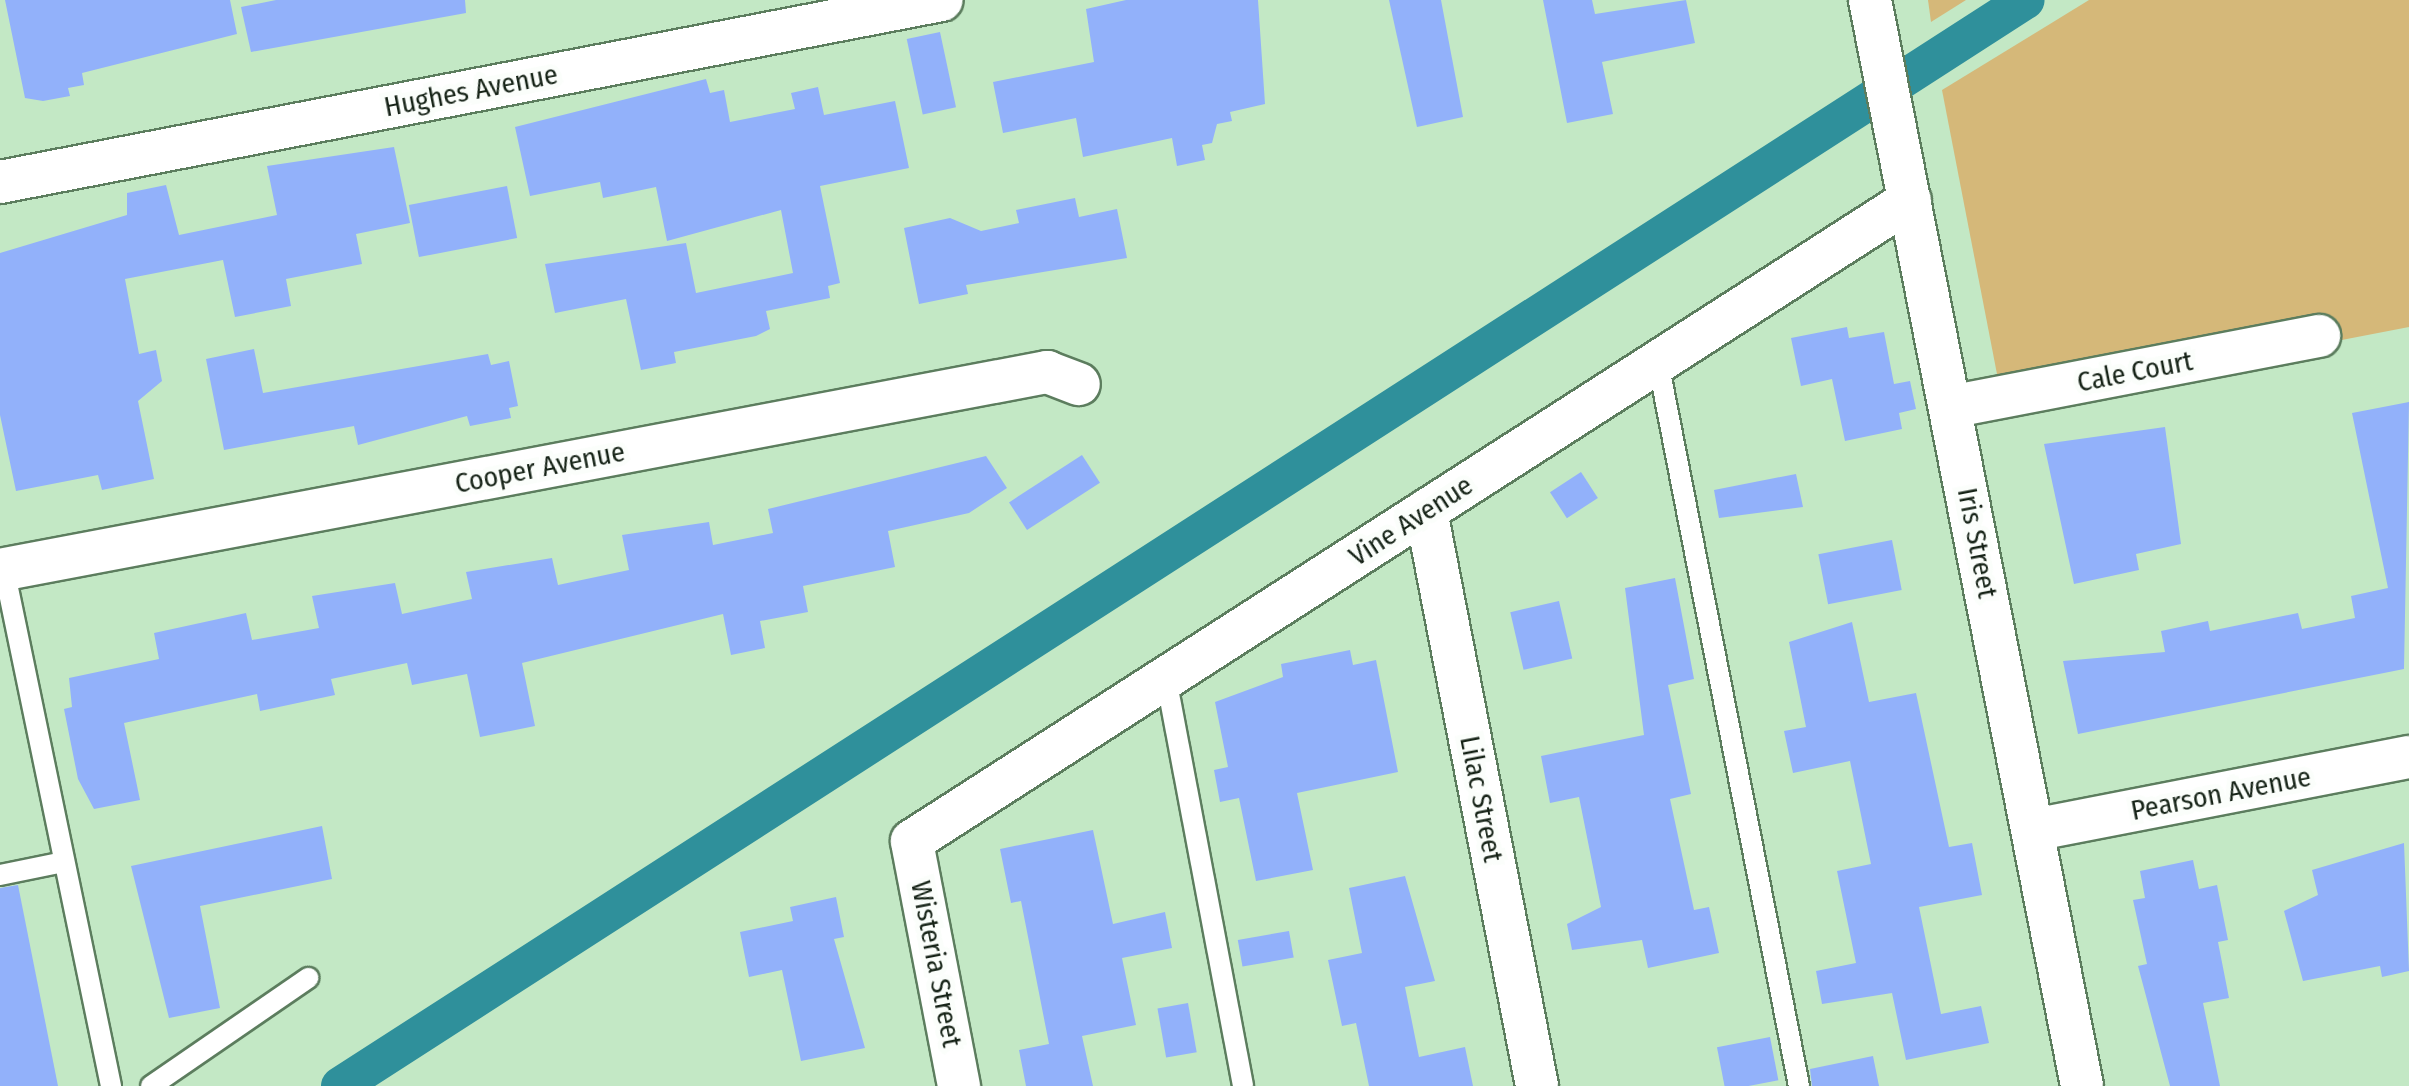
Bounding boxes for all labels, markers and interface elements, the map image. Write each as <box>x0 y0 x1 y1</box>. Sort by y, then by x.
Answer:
street label: Hughes Avenue <box>381 58 561 124</box>
street label: Cale Court <box>2074 344 2196 400</box>
street label: Cooper Avenue <box>452 435 628 501</box>
street label: Vine Avenue <box>1343 469 1479 573</box>
street label: Iris Street <box>1950 485 2004 601</box>
street label: Lilac Street <box>1452 733 1510 865</box>
street label: Pearson Avenue <box>2128 760 2314 828</box>
street label: Wisteria Street <box>903 878 969 1050</box>

